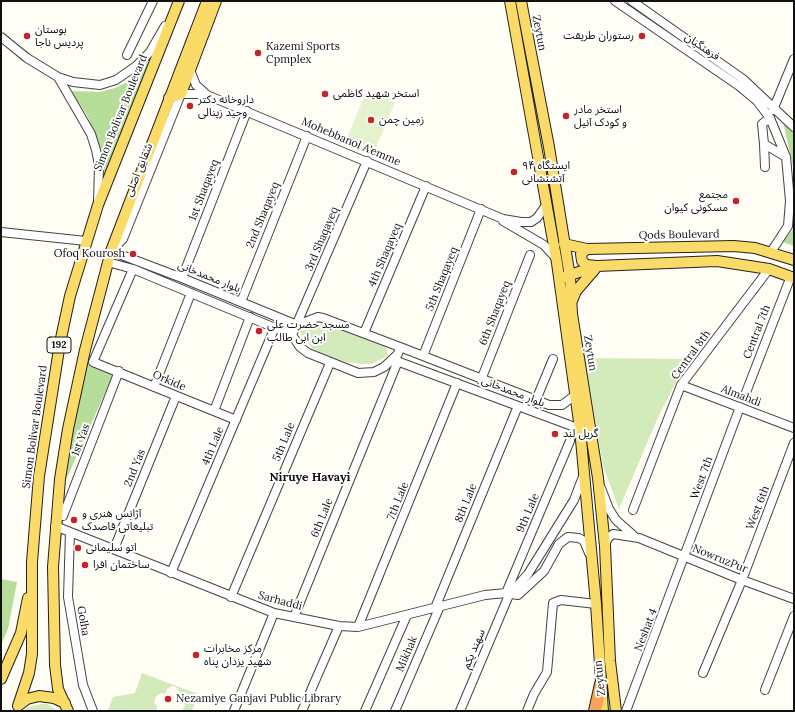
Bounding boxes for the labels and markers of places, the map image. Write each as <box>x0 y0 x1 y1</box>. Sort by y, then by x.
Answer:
place label: بوستان پردیس ناجا <box>35 23 84 49</box>
place label: رستوران طریقت <box>563 29 634 43</box>
marker: بوستان پردیس ناجا <box>22 31 32 41</box>
marker: رستوران طریقت <box>637 31 647 41</box>
place label: Kazemi Sports Cpmplex <box>266 40 340 66</box>
marker: Kazemi Sports Cpmplex <box>253 48 263 58</box>
place label: استخر شهید کاظمی <box>333 87 419 101</box>
marker: استخر شهید کاظمی <box>320 89 330 99</box>
place label: داروخانه دکتر وحید زینالی <box>198 93 254 119</box>
marker: داروخانه دکتر وحید زینالی <box>185 101 195 111</box>
place label: استخر مادر و کودک آنیل <box>574 103 627 129</box>
marker: استخر مادر و کودک آنیل <box>561 111 571 121</box>
place label: زمین چمن <box>379 113 424 127</box>
marker: زمین چمن <box>366 115 376 125</box>
place label: ایستگاه ۹۴ آتشنشانی <box>522 159 570 185</box>
marker: ایستگاه ۹۴ آتشنشانی <box>509 167 519 177</box>
place label: مجتمع مسکونی کیوان <box>664 188 728 214</box>
marker: مجتمع مسکونی کیوان <box>731 196 741 206</box>
place label: Ofoq Kourosh <box>54 247 125 261</box>
marker: Ofoq Kourosh <box>128 249 138 259</box>
place label: مسجد حضرت علی ابن ابی طالب <box>267 318 350 344</box>
marker: مسجد حضرت علی ابن ابی طالب <box>254 326 264 336</box>
place label: گریل لند <box>563 427 598 441</box>
marker: گریل لند <box>550 429 560 439</box>
place label: آژانس هنری و تبلیغاتی قاصدک <box>82 507 153 533</box>
marker: آژانس هنری و تبلیغاتی قاصدک <box>69 515 79 525</box>
place label: اتو سلیمانی <box>86 541 137 555</box>
marker: اتو سلیمانی <box>73 543 83 553</box>
place label: ساختمان افرا <box>93 558 150 572</box>
marker: ساختمان افرا <box>80 560 90 570</box>
place label: مرکز مخابرات شهید یزدان پناه <box>204 642 271 668</box>
marker: مرکز مخابرات شهید یزدان پناه <box>191 650 201 660</box>
place label: Nezamiye Ganjavi Public Library <box>176 692 341 706</box>
marker: Nezamiye Ganjavi Public Library <box>163 694 173 704</box>

